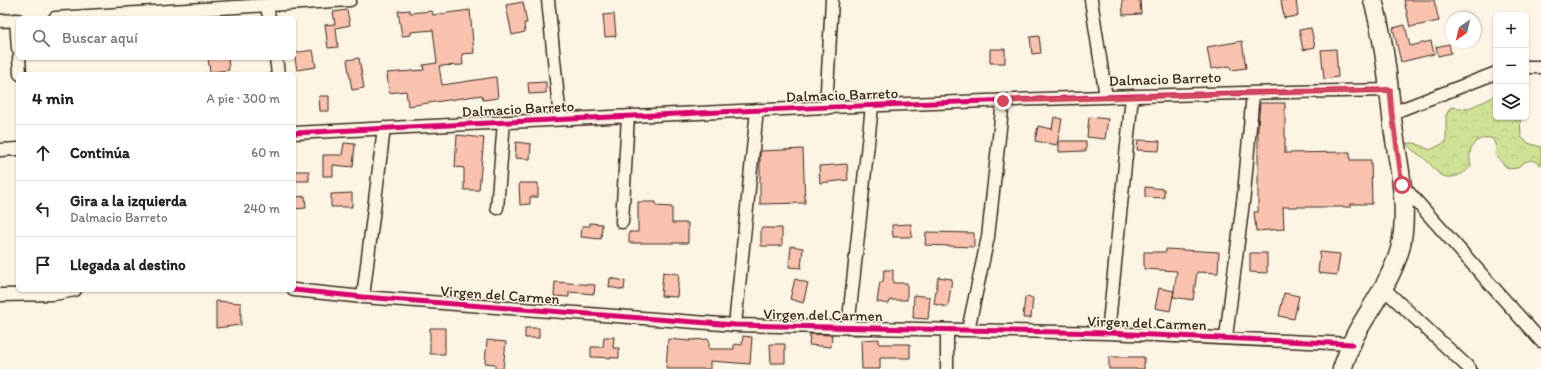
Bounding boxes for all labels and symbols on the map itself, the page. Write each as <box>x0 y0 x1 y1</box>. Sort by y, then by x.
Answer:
north arrow <box>1445 12 1481 48</box>
street label: Dalmacio Barreto <box>1108 68 1222 90</box>
street label: Dalmacio Barreto <box>785 84 899 106</box>
route end <box>994 92 1012 110</box>
street label: Dalmacio Barreto <box>461 97 575 121</box>
route start <box>1393 176 1411 194</box>
street label: Virgen del Carmen <box>440 282 560 308</box>
street label: Virgen del Carmen <box>763 305 883 325</box>
street label: Virgen del Carmen <box>1087 312 1207 334</box>

